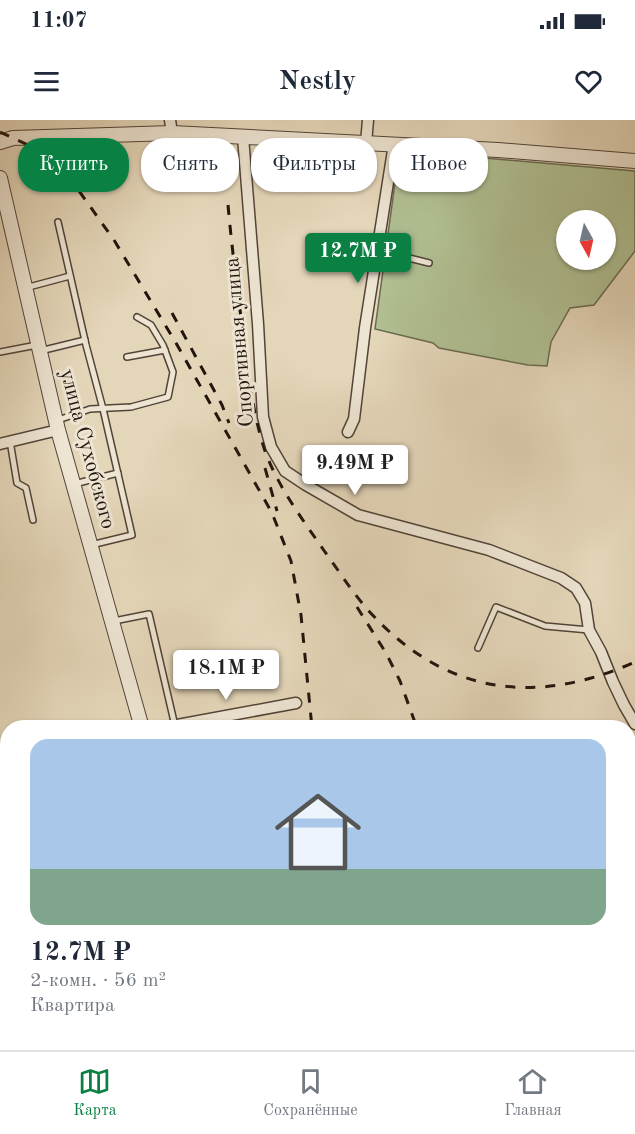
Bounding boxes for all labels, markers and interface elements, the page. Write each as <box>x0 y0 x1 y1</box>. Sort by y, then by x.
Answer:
text: 11:07 <box>30 10 87 32</box>
icon: menu <box>30 65 63 98</box>
icon: heart <box>572 65 605 98</box>
text: Nestly <box>279 68 356 95</box>
chip: Купить <box>18 138 129 192</box>
chip: Снять <box>141 138 239 192</box>
chip: Фильтры <box>251 138 377 192</box>
chip: Новое <box>389 138 488 192</box>
north arrow <box>556 210 616 270</box>
map controls <box>556 210 616 270</box>
pin: 12.7M ₽ <box>303 233 413 284</box>
text: 12.7M ₽ <box>319 242 397 262</box>
street label: Спортивная улица <box>222 256 258 428</box>
street label: улица Сухобского <box>56 367 118 531</box>
pin: 9.49M ₽ <box>300 445 410 496</box>
text: 9.49M ₽ <box>316 454 394 474</box>
pin: 18.1M ₽ <box>171 650 281 701</box>
text: 18.1M ₽ <box>187 659 265 679</box>
icon: home <box>264 778 372 886</box>
text: 12.7M ₽ <box>30 940 131 966</box>
text: 2-комн. · 56 m² <box>30 971 166 991</box>
text: Квартира <box>30 996 115 1016</box>
tab: Карта <box>73 1065 117 1121</box>
tab: Сохранённые <box>263 1065 358 1121</box>
tab: Главная <box>504 1065 562 1121</box>

